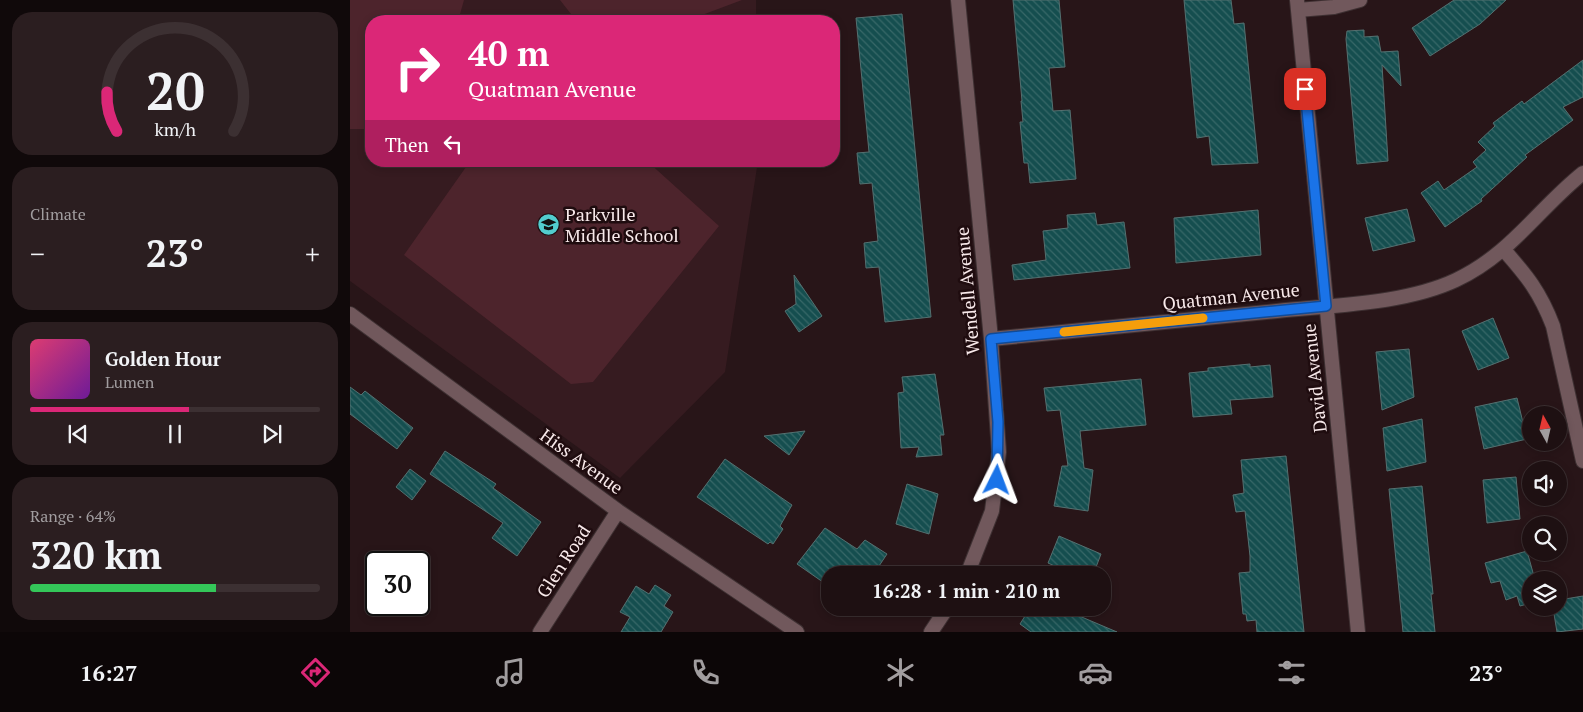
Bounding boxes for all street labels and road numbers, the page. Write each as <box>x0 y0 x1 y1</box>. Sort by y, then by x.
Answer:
street label: Wendell Avenue <box>949 226 985 356</box>
street label: Quatman Avenue <box>1161 277 1301 315</box>
street label: David Avenue <box>1296 322 1332 434</box>
street label: Hiss Avenue <box>536 423 628 499</box>
street label: Glen Road <box>531 520 595 602</box>

